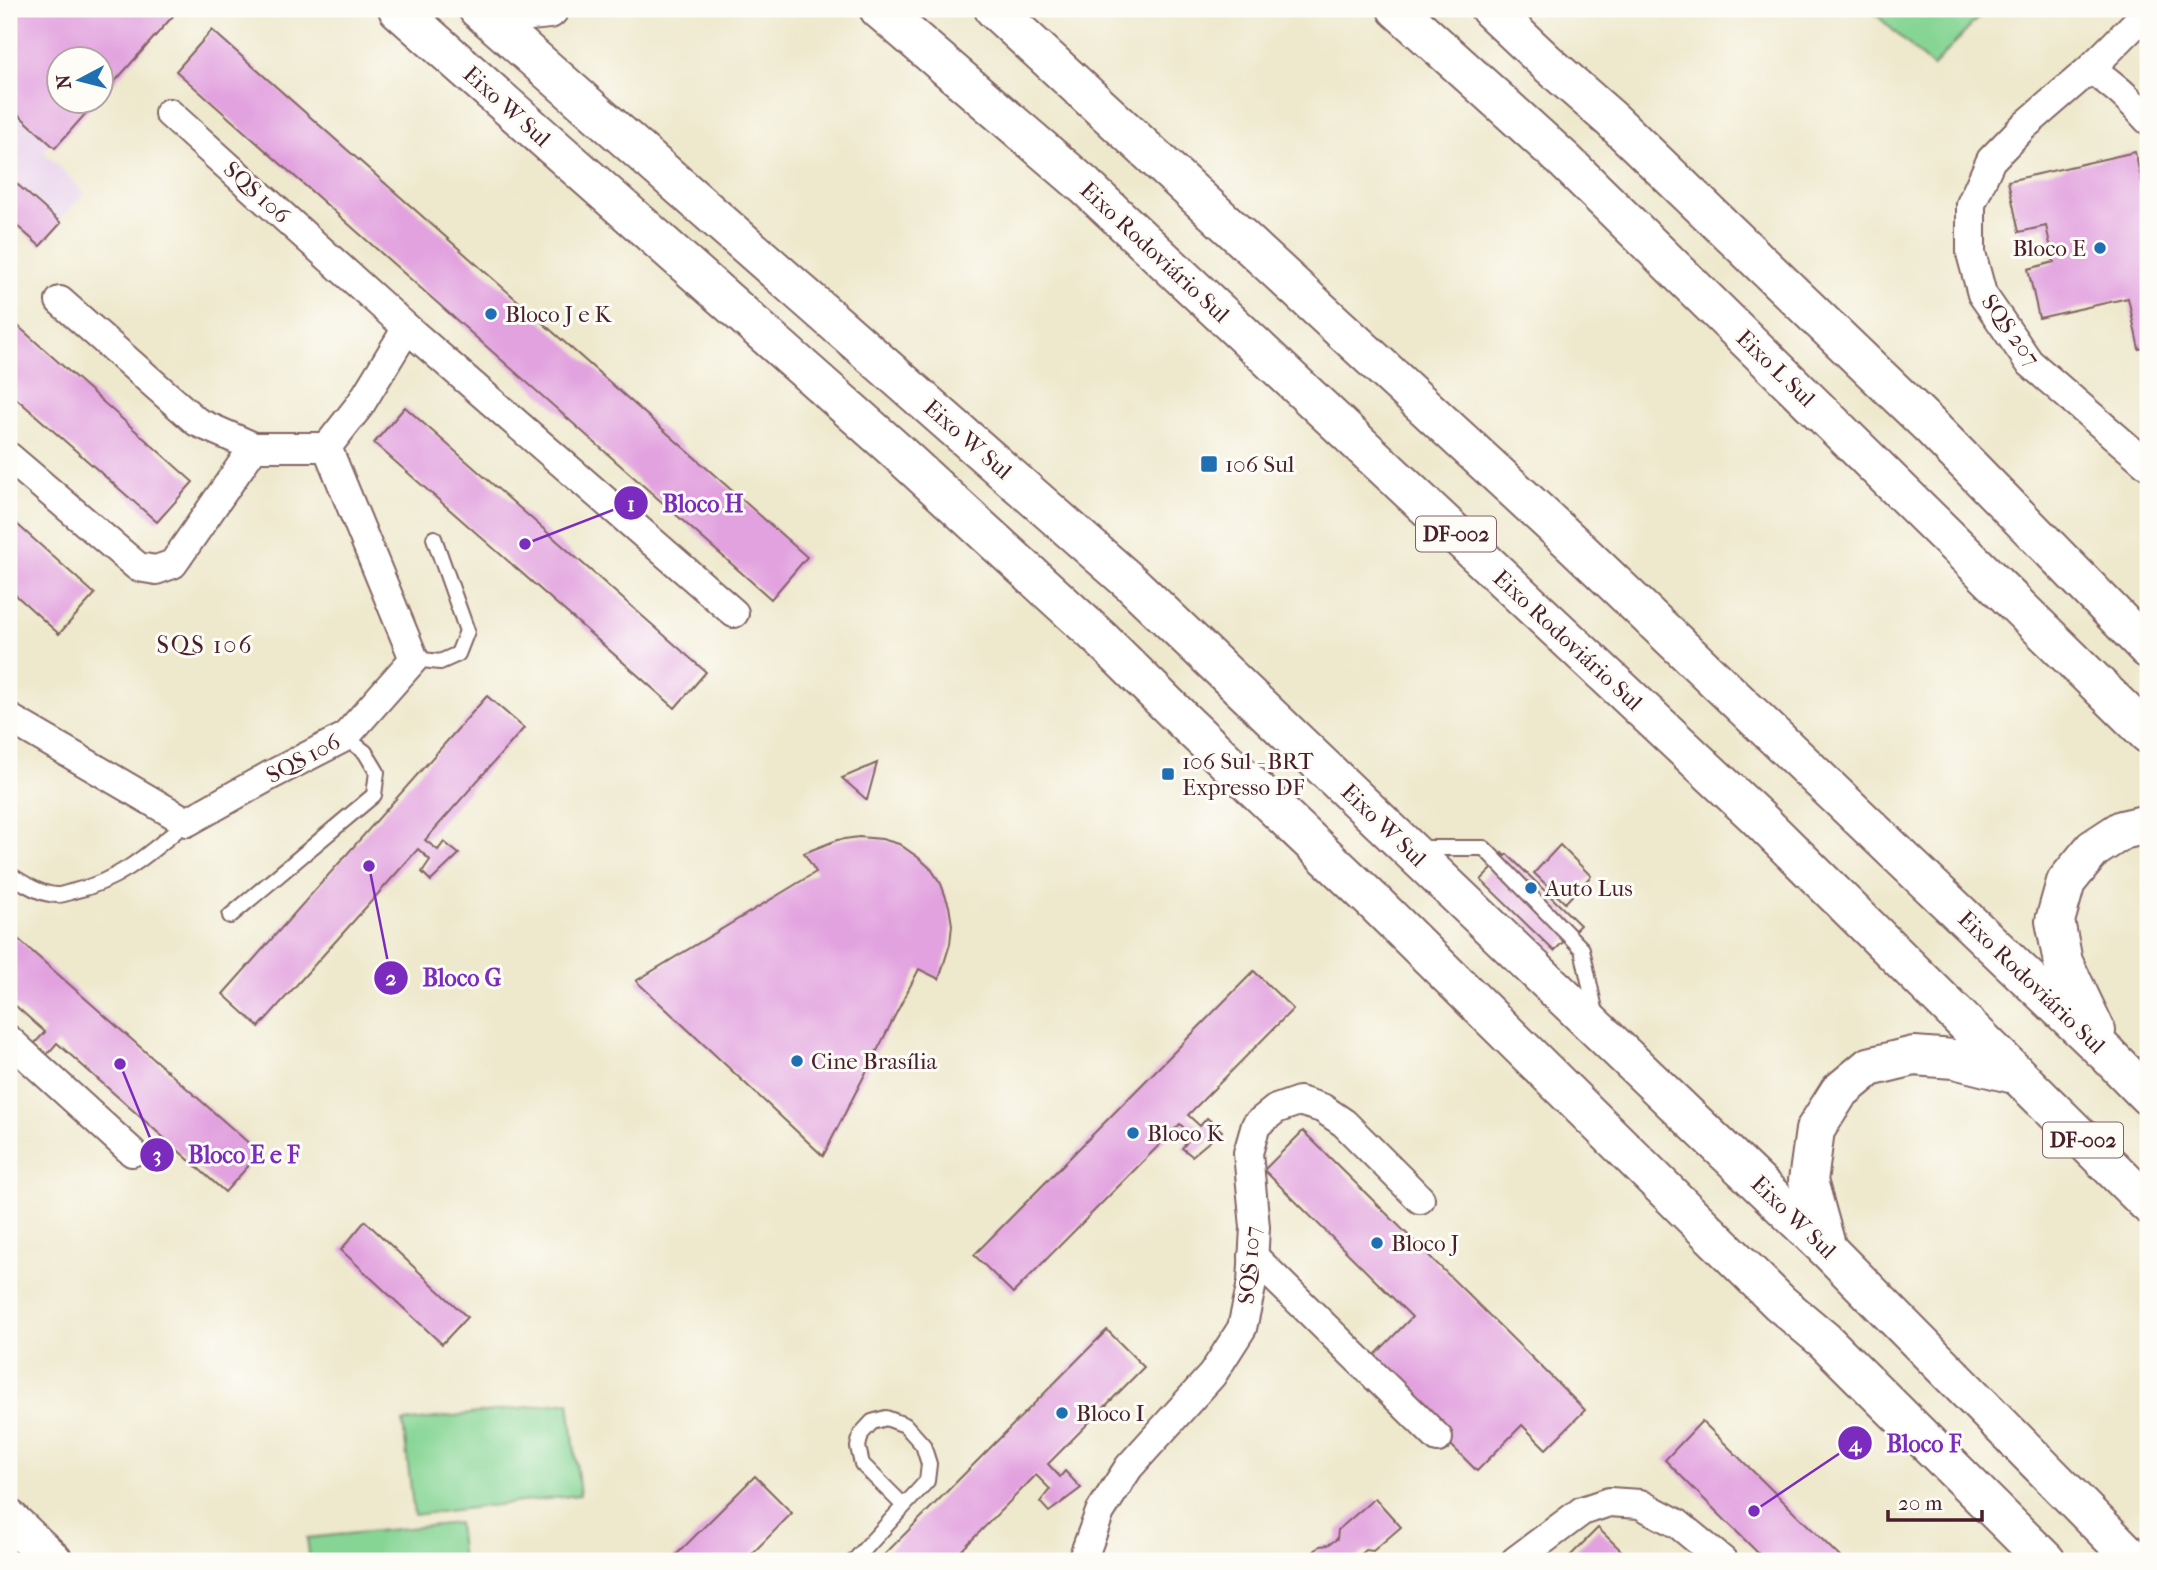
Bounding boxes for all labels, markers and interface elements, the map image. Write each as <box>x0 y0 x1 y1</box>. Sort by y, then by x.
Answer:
north arrow <box>46 46 116 116</box>
street label: Eixo W Sul <box>458 60 556 153</box>
text: N <box>52 73 76 90</box>
street label: SQS 106 <box>218 156 296 229</box>
street label: Eixo Rodoviário Sul <box>1075 176 1235 329</box>
place label: Bloco E <box>2012 235 2086 262</box>
marker: Bloco E <box>2092 240 2108 256</box>
street label: SQS 207 <box>1976 289 2046 371</box>
place label: Bloco J e K <box>505 301 612 328</box>
marker: Bloco J e K <box>483 306 499 322</box>
street label: Eixo L Sul <box>1731 324 1821 413</box>
street label: Eixo W Sul <box>918 394 1018 485</box>
place label: 106 Sul <box>1225 451 1295 478</box>
marker: 106 Sul <box>1199 454 1219 474</box>
callout: Bloco H <box>614 481 758 526</box>
text: Bloco H <box>662 490 744 518</box>
text: 1 <box>627 492 635 516</box>
road number: DF-002 <box>1416 516 1496 552</box>
street label: Eixo Rodoviário Sul <box>1488 564 1648 717</box>
district label: SQS 106 <box>156 631 254 659</box>
street label: SQS 106 <box>262 728 345 789</box>
place label: 106 Sul - BRT Expresso DF <box>1182 748 1314 801</box>
marker: 106 Sul - BRT Expresso DF <box>1160 766 1176 782</box>
street label: Eixo W Sul <box>1336 778 1432 873</box>
place label: Auto Lus <box>1544 875 1633 902</box>
marker: Auto Lus <box>1523 880 1539 896</box>
street label: Eixo Rodoviário Sul <box>1953 905 2111 1060</box>
callout: Bloco G <box>374 955 516 1000</box>
text: Bloco G <box>422 964 502 992</box>
text: 2 <box>386 966 397 990</box>
place label: Cine Brasília <box>811 1048 937 1075</box>
marker: Cine Brasília <box>789 1053 805 1069</box>
place label: Bloco K <box>1147 1120 1225 1147</box>
road number: DF-002 <box>2043 1122 2123 1158</box>
marker: Bloco K <box>1125 1125 1141 1141</box>
callout: Bloco E e F <box>140 1132 314 1177</box>
text: Bloco E e F <box>188 1141 300 1169</box>
text: 3 <box>153 1143 161 1167</box>
street label: Eixo W Sul <box>1746 1170 1842 1265</box>
street label: SQS 107 <box>1233 1225 1266 1305</box>
place label: Bloco J <box>1391 1230 1459 1257</box>
marker: Bloco J <box>1369 1235 1385 1251</box>
place label: Bloco I <box>1076 1400 1145 1427</box>
marker: Bloco I <box>1054 1405 1070 1421</box>
callout: Bloco F <box>1838 1421 1976 1466</box>
text: Bloco F <box>1886 1430 1962 1458</box>
text: 4 <box>1848 1432 1863 1457</box>
scale bar <box>1888 1479 1982 1523</box>
text: 20 m <box>1898 1491 1943 1515</box>

